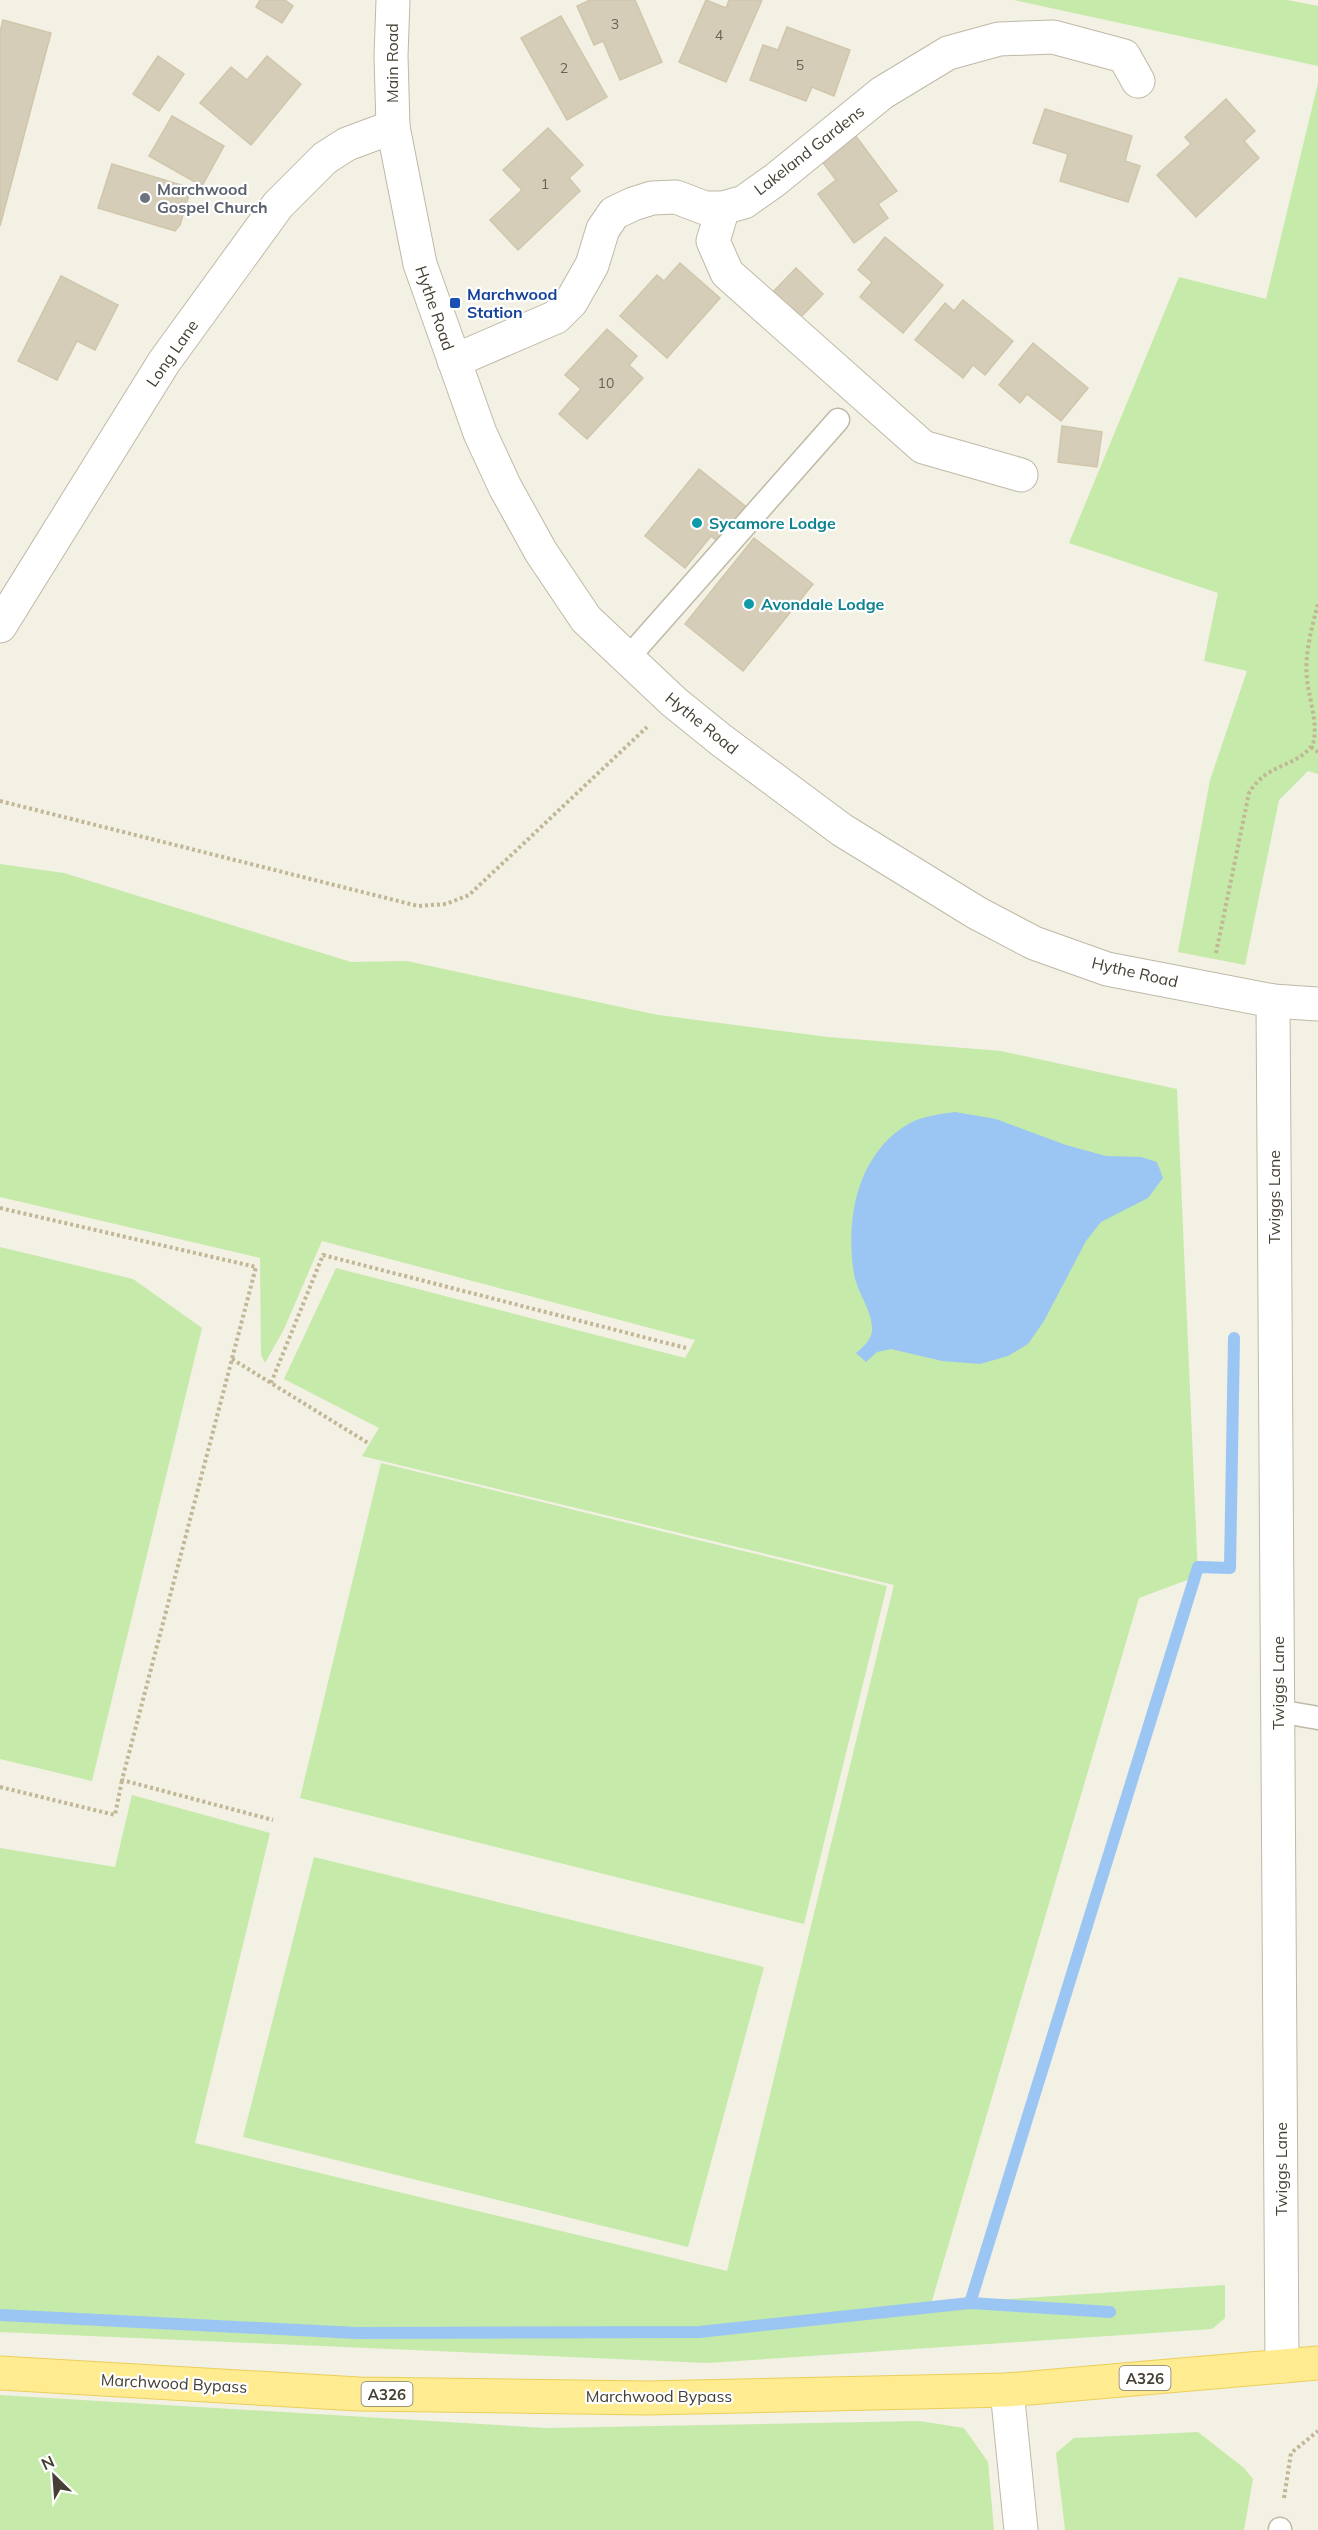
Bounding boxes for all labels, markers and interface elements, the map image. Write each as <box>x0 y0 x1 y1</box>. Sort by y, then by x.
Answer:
house number: 3 <box>611 15 619 33</box>
street label: Main Road <box>382 23 402 103</box>
house number: 4 <box>715 26 724 44</box>
house number: 5 <box>796 56 804 74</box>
house number: 2 <box>560 59 568 77</box>
street label: Lakeland Gardens <box>750 101 868 199</box>
house number: 1 <box>541 175 549 193</box>
place label: Marchwood Gospel Church <box>157 179 268 217</box>
marker: Marchwood Gospel Church <box>138 191 152 205</box>
street label: Hythe Road <box>411 263 459 353</box>
place label: Marchwood Station <box>467 284 557 322</box>
marker: Marchwood Station <box>448 296 462 310</box>
street label: Long Lane <box>142 316 202 390</box>
house number: 10 <box>598 374 614 392</box>
place label: Sycamore Lodge <box>709 513 836 533</box>
marker: Sycamore Lodge <box>690 516 704 530</box>
place label: Avondale Lodge <box>761 594 885 614</box>
marker: Avondale Lodge <box>742 597 756 611</box>
street label: Hythe Road <box>662 688 742 758</box>
street label: Hythe Road <box>1090 952 1180 992</box>
street label: Twiggs Lane <box>1264 1150 1284 1244</box>
street label: Twiggs Lane <box>1268 1636 1288 1730</box>
street label: Twiggs Lane <box>1271 2122 1291 2216</box>
road number: A326 <box>1120 2366 1170 2390</box>
street label: Marchwood Bypass <box>100 2369 248 2397</box>
road number: A326 <box>362 2382 412 2406</box>
street label: Marchwood Bypass <box>586 2386 732 2406</box>
north arrow <box>24 2446 84 2506</box>
text: N <box>38 2451 57 2474</box>

